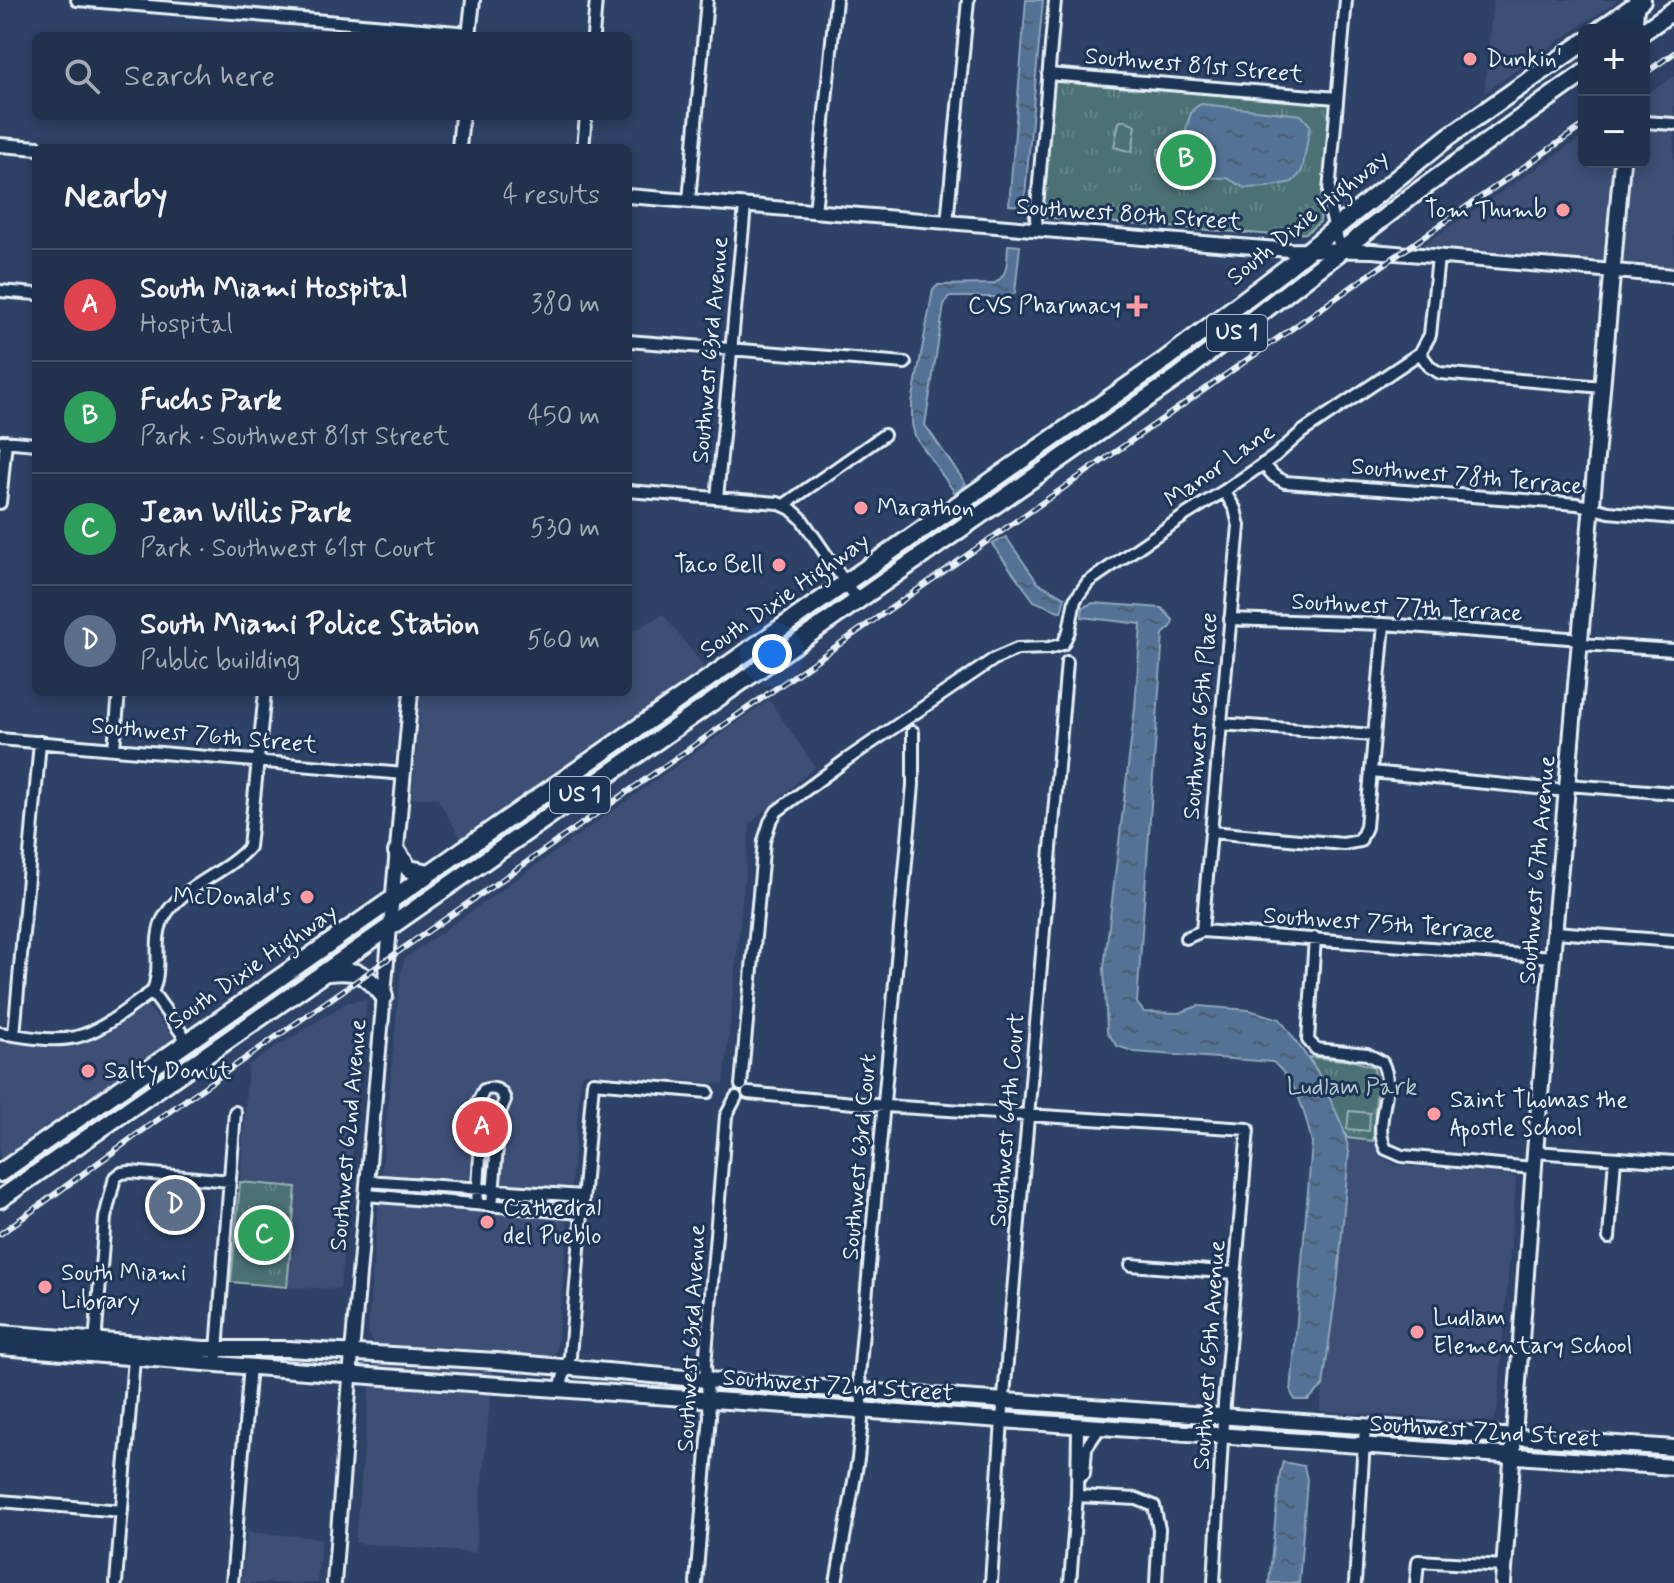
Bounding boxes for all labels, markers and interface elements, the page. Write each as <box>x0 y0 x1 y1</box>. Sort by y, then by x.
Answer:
map controls <box>1578 24 1650 168</box>
button: + <box>1578 24 1650 96</box>
search box <box>32 32 632 120</box>
street label: Southwest 81st Street <box>1083 41 1305 91</box>
place label: Dunkin' <box>1486 44 1562 75</box>
marker: Dunkin' <box>1461 50 1479 68</box>
icon: search <box>60 54 104 98</box>
text: Search here <box>124 57 275 96</box>
button: − <box>1578 96 1650 168</box>
pin: B <box>1160 130 1212 190</box>
street label: South Dixie Highway <box>1221 143 1397 295</box>
text: Nearby <box>64 174 168 219</box>
text: 4 results <box>503 179 600 213</box>
street label: Southwest 80th Street <box>1015 192 1243 238</box>
place label: Tom Thumb <box>1424 195 1547 226</box>
marker: Tom Thumb <box>1554 201 1572 219</box>
street label: Southwest 63rd Avenue <box>686 235 736 465</box>
text: South Miami Hospital <box>140 269 408 308</box>
text: A <box>81 288 99 322</box>
text: 380 m <box>531 288 600 322</box>
place label: CVS Pharmacy <box>968 291 1121 322</box>
marker: CVS Pharmacy <box>1128 297 1146 315</box>
text: Hospital <box>140 308 233 342</box>
road number: US 1 <box>1207 315 1267 351</box>
text: Fuchs Park <box>140 381 282 420</box>
text: B <box>82 400 98 434</box>
text: 450 m <box>528 400 600 434</box>
street label: Manor Lane <box>1159 416 1281 515</box>
text: Park · Southwest 81st Street <box>140 420 449 454</box>
street label: Southwest 78th Terrace <box>1350 451 1584 503</box>
text: Jean Willis Park <box>140 493 352 532</box>
place label: Marathon <box>877 493 974 524</box>
marker: Marathon <box>852 499 870 517</box>
text: C <box>81 512 99 546</box>
text: 530 m <box>530 512 600 546</box>
street label: South Dixie Highway <box>694 526 878 668</box>
text: Park · Southwest 61st Court <box>140 532 436 566</box>
place label: Taco Bell <box>674 550 763 581</box>
marker: Taco Bell <box>770 556 788 574</box>
street label: Southwest 77th Terrace <box>1291 586 1523 630</box>
text: South Miami Police Station <box>140 605 479 644</box>
street label: Southwest 65th Place <box>1176 611 1226 821</box>
text: D <box>81 624 99 658</box>
text: 560 m <box>527 624 600 658</box>
your location <box>752 634 792 674</box>
text: Public building <box>140 644 300 678</box>
street label: Southwest 76th Street <box>90 711 318 761</box>
street label: Southwest 67th Avenue <box>1513 754 1563 986</box>
road number: US 1 <box>550 777 610 813</box>
place label: McDonald's <box>173 882 291 913</box>
marker: McDonald's <box>298 888 316 906</box>
street label: South Dixie Highway <box>162 897 346 1039</box>
street label: Southwest 75th Terrace <box>1262 900 1496 948</box>
street label: Southwest 64th Court <box>983 1012 1033 1228</box>
street label: Southwest 62nd Avenue <box>323 1017 375 1252</box>
street label: Southwest 63rd Court <box>836 1052 884 1262</box>
place label: Salty Donut <box>104 1056 232 1087</box>
marker: Salty Donut <box>79 1062 97 1080</box>
park label: Ludlam Park <box>1287 1072 1417 1103</box>
place label: Saint Thomas the Apostle School <box>1450 1085 1628 1147</box>
pin: A <box>456 1097 508 1157</box>
marker: Saint Thomas the Apostle School <box>1425 1105 1443 1123</box>
pin: D <box>149 1175 201 1235</box>
place label: Cathedral del Pueblo <box>503 1193 601 1252</box>
pin: C <box>238 1205 290 1265</box>
marker: Cathedral del Pueblo <box>478 1213 496 1231</box>
street label: Southwest 63rd Avenue <box>671 1223 713 1453</box>
street label: Southwest 65th Avenue <box>1186 1239 1234 1471</box>
place label: South Miami Library <box>61 1258 186 1317</box>
marker: South Miami Library <box>36 1278 54 1296</box>
place label: Ludlam Elementary School <box>1433 1303 1632 1362</box>
marker: Ludlam Elementary School <box>1408 1323 1426 1341</box>
street label: Southwest 72nd Street <box>721 1362 955 1410</box>
street label: Southwest 72nd Street <box>1368 1408 1602 1456</box>

